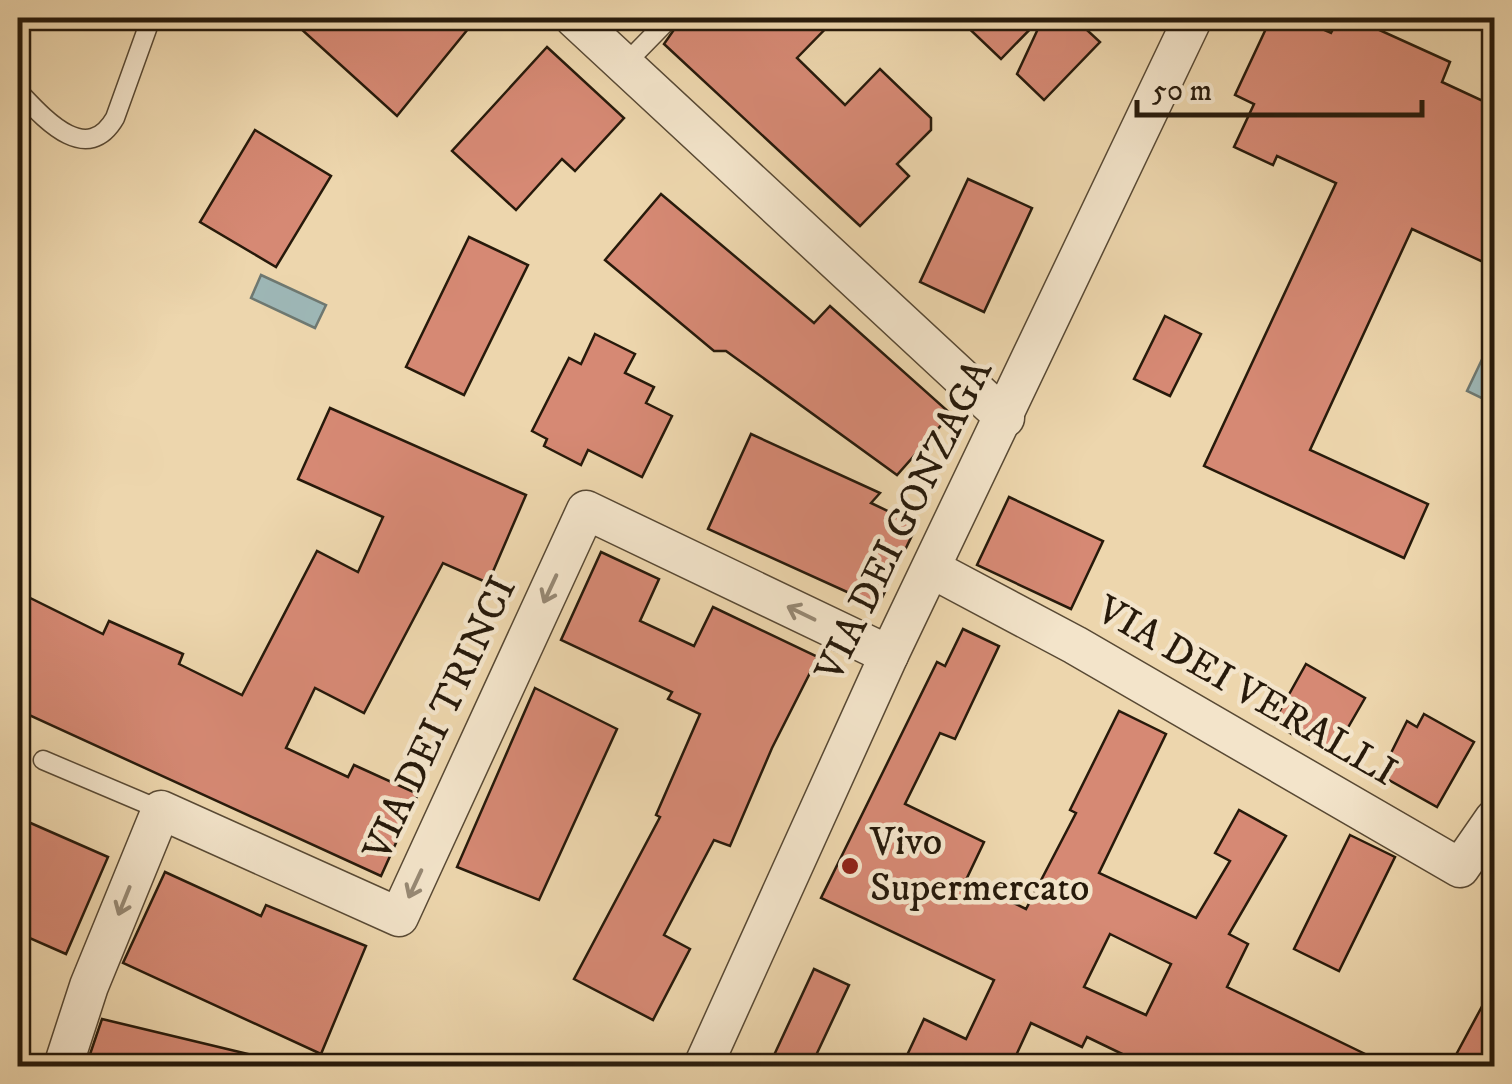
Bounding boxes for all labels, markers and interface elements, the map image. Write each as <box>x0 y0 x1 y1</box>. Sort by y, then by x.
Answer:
scale bar <box>1137 55 1422 117</box>
text: 50 m <box>1152 73 1212 110</box>
street label: VIA DEI GONZAGA <box>805 352 1005 691</box>
street label: VIA DEI TRINCI <box>353 569 529 870</box>
one-way arrow <box>540 573 558 603</box>
street label: VIA DEI VERALLI <box>1086 585 1405 798</box>
one-way arrow <box>787 603 817 622</box>
place label: Vivo Supermercato <box>869 818 1090 914</box>
marker: Vivo Supermercato <box>839 855 861 877</box>
one-way arrow <box>404 868 423 898</box>
one-way arrow <box>114 885 132 915</box>

